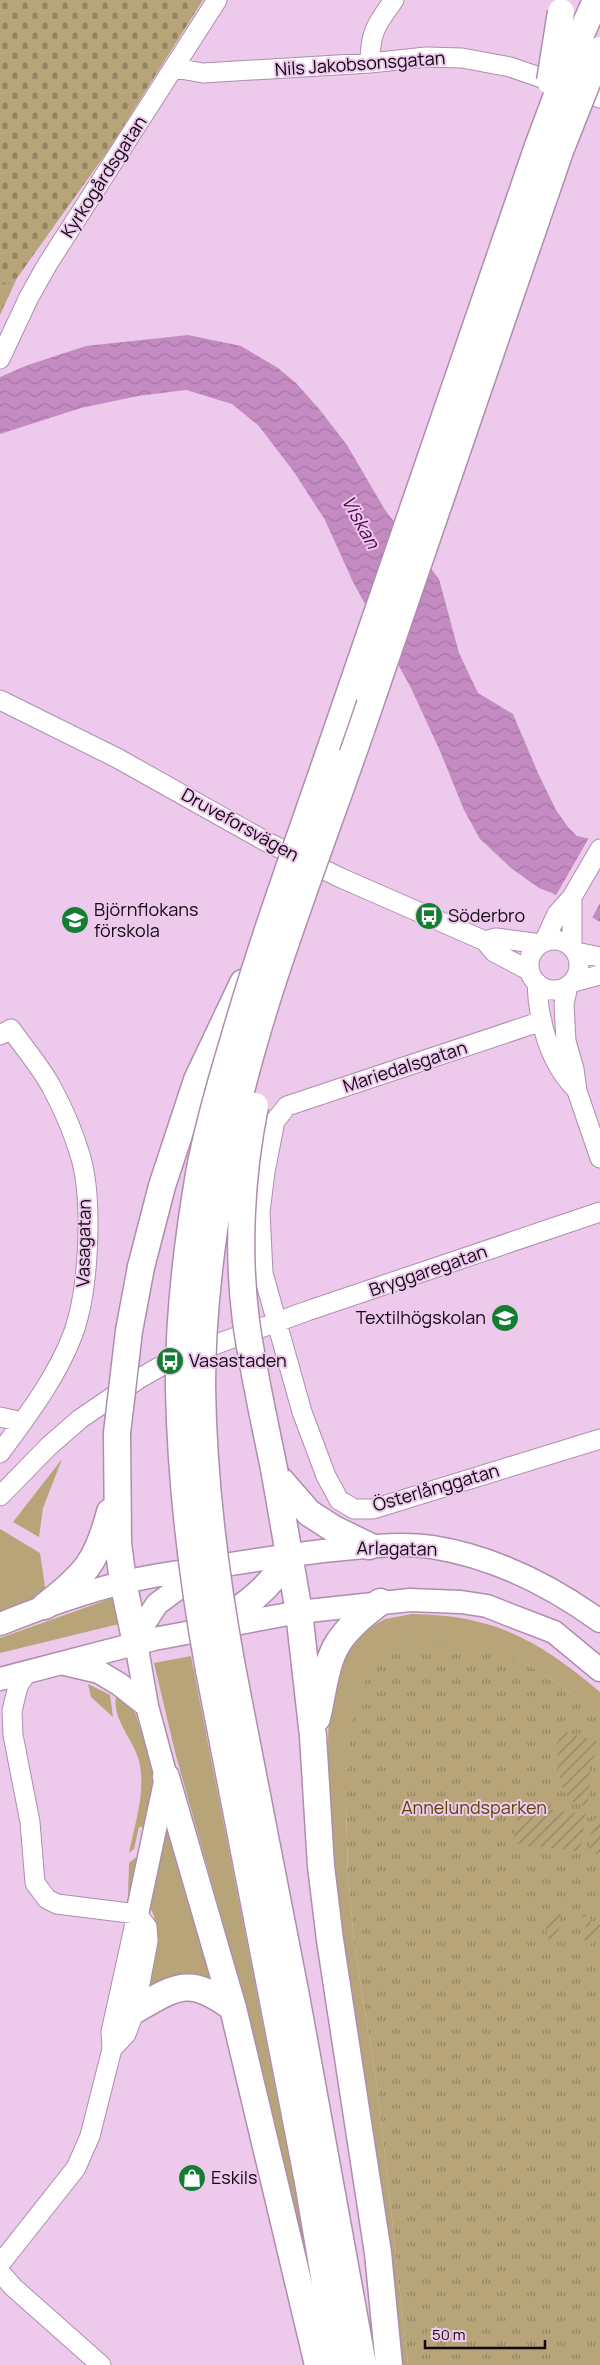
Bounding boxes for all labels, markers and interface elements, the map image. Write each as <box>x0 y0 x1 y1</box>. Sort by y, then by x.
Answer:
street label: Nils Jakobsonsgatan <box>274 45 446 81</box>
street label: Kyrkogårdsgatan <box>55 111 152 242</box>
water label: Viskan <box>336 491 386 554</box>
street label: Druveforsvägen <box>178 782 303 866</box>
place label: Björnflokans förskola <box>94 897 198 942</box>
bus stop icon: Söderbro <box>414 901 444 931</box>
place label: Söderbro <box>448 903 525 927</box>
school or university icon: Björnflokans förskola <box>60 905 90 935</box>
street label: Mariedalsgatan <box>340 1035 470 1097</box>
street label: Vasagatan <box>70 1199 96 1287</box>
street label: Bryggaregatan <box>365 1239 490 1301</box>
school or university icon: Textilhögskolan <box>490 1303 520 1333</box>
place label: Textilhögskolan <box>356 1305 486 1329</box>
bus stop icon: Vasastaden <box>155 1346 185 1376</box>
place label: Vasastaden <box>189 1348 287 1372</box>
street label: Österlånggatan <box>370 1458 502 1517</box>
street label: Arlagatan <box>356 1535 438 1561</box>
park label: Annelundsparken <box>401 1795 547 1819</box>
shop icon: Eskils <box>177 2163 207 2193</box>
place label: Eskils <box>211 2165 258 2189</box>
scale bar <box>425 2318 545 2350</box>
text: 50 m <box>432 2324 466 2345</box>

